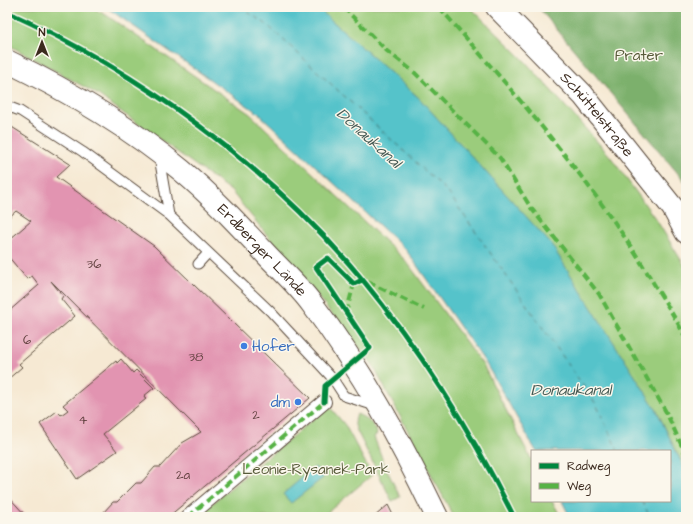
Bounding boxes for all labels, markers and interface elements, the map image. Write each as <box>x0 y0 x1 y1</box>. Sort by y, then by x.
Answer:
north arrow <box>22 22 62 62</box>
text: N <box>39 25 46 40</box>
park label: Prater <box>615 45 663 66</box>
street label: Schüttelstraße <box>555 67 639 161</box>
water label: Donaukanal <box>332 103 408 175</box>
street label: Erdberger Lände <box>213 199 312 301</box>
house number: 36 <box>87 255 101 273</box>
house number: 6 <box>23 331 31 349</box>
place label: Hofer <box>252 336 295 357</box>
marker: Hofer <box>239 341 249 351</box>
house number: 38 <box>188 348 204 366</box>
water label: Donaukanal <box>531 379 614 401</box>
place label: dm <box>271 392 290 413</box>
marker: dm <box>293 397 303 407</box>
house number: 2 <box>252 406 260 424</box>
house number: 4 <box>79 411 88 429</box>
legend <box>531 450 671 502</box>
text: Radweg <box>567 458 610 476</box>
park label: Leonie-Rysanek-Park <box>242 459 390 481</box>
house number: 2a <box>176 466 190 484</box>
text: Weg <box>567 478 591 496</box>

